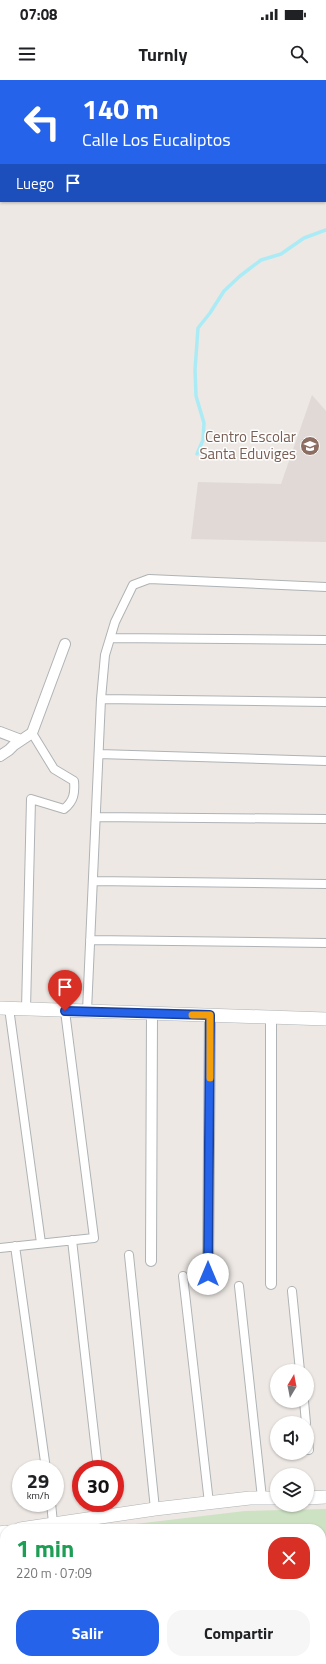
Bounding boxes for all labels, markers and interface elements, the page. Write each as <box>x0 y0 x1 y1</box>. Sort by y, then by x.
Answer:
text: 07:08 <box>20 3 57 26</box>
text: Turnly <box>139 41 187 68</box>
icon: menu <box>16 43 38 65</box>
icon: search <box>288 43 310 65</box>
text: 140 m <box>82 87 159 130</box>
icon: left <box>16 96 68 148</box>
text: Calle Los Eucaliptos <box>82 126 231 153</box>
text: Luego <box>16 172 54 195</box>
icon: arrive <box>62 172 84 194</box>
place label: Centro Escolar Santa Eduviges <box>199 425 296 465</box>
school or university icon: Centro Escolar Santa Eduviges <box>299 435 321 457</box>
pin <box>48 970 82 1011</box>
icon: arrive <box>54 976 76 998</box>
position arrow <box>187 1253 229 1295</box>
north arrow <box>270 1364 314 1408</box>
map controls <box>270 1364 314 1512</box>
button: sound <box>270 1416 314 1460</box>
speed limit sign: 30 <box>72 1460 124 1512</box>
text: 29 <box>27 1465 49 1496</box>
button: layers <box>270 1468 314 1512</box>
text: km/h <box>27 1488 49 1503</box>
text: 1 min <box>16 1530 74 1566</box>
button: close <box>268 1537 310 1579</box>
text: 220 m · 07:09 <box>16 1563 92 1583</box>
button: Salir <box>16 1610 159 1656</box>
button: Compartir <box>167 1610 310 1656</box>

